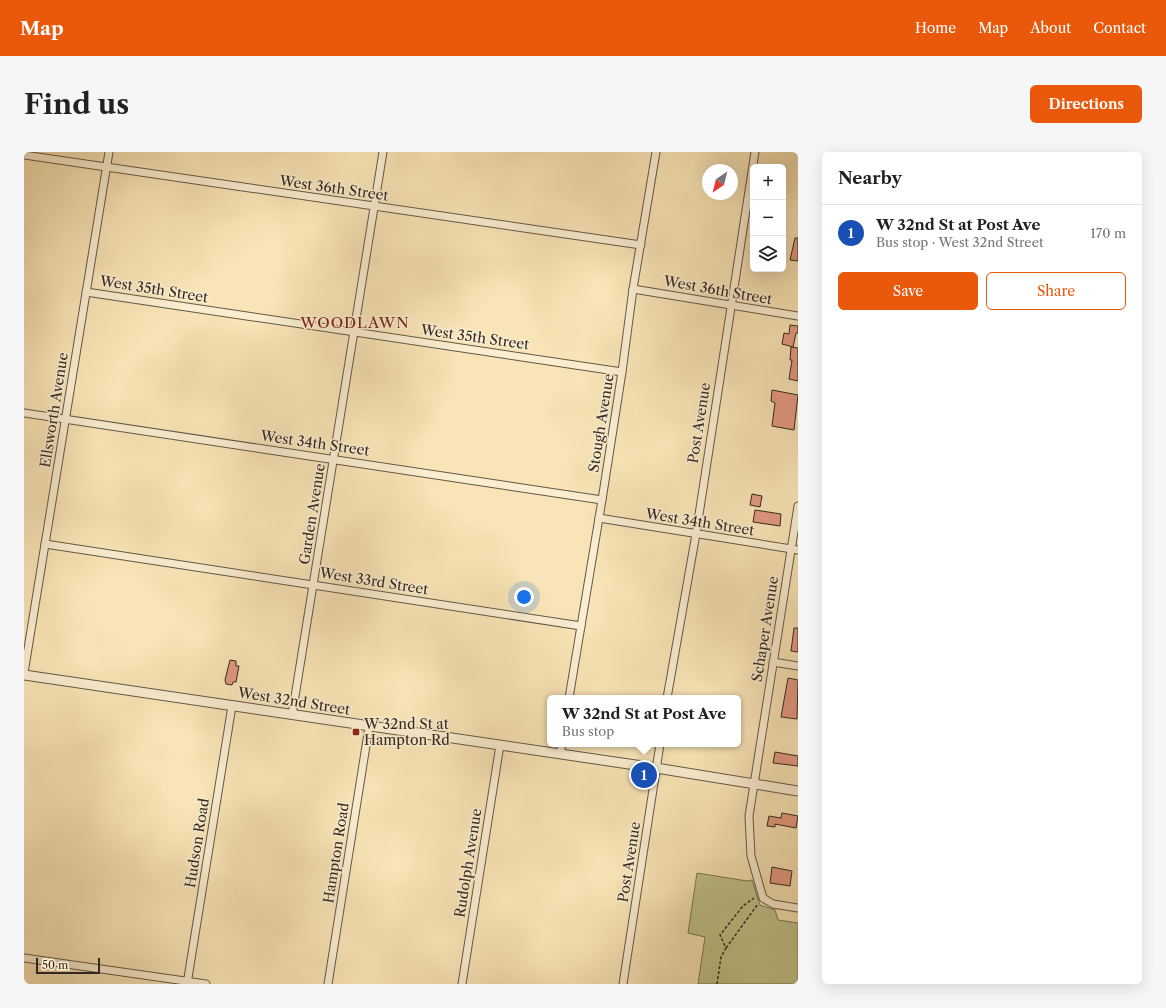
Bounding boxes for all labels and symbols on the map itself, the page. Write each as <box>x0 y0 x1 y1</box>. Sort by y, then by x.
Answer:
north arrow <box>702 164 738 200</box>
street label: West 36th Street <box>277 171 390 205</box>
street label: West 35th Street <box>98 271 209 306</box>
street label: West 36th Street <box>661 271 774 308</box>
district label: WOODLAWN <box>299 313 410 332</box>
street label: West 35th Street <box>419 320 530 354</box>
street label: Ellsworth Avenue <box>36 351 72 469</box>
street label: Stough Avenue <box>584 372 618 474</box>
street label: Post Avenue <box>684 381 714 465</box>
street label: West 34th Street <box>258 426 371 460</box>
street label: Garden Avenue <box>295 462 329 566</box>
street label: West 34th Street <box>643 504 756 539</box>
street label: West 33rd Street <box>317 563 430 598</box>
street label: Schaper Avenue <box>748 575 782 683</box>
your location <box>514 587 534 607</box>
street label: West 32nd Street <box>236 683 351 719</box>
place label: W 32nd St at Hampton Rd <box>363 715 450 749</box>
marker: W 32nd St at Hampton Rd <box>351 727 361 737</box>
pin: 1 <box>631 760 657 790</box>
street label: Hudson Road <box>181 796 213 889</box>
street label: Hampton Road <box>319 801 353 905</box>
street label: Rudolph Avenue <box>450 807 486 919</box>
street label: Post Avenue <box>614 820 644 904</box>
scale bar <box>36 956 100 975</box>

